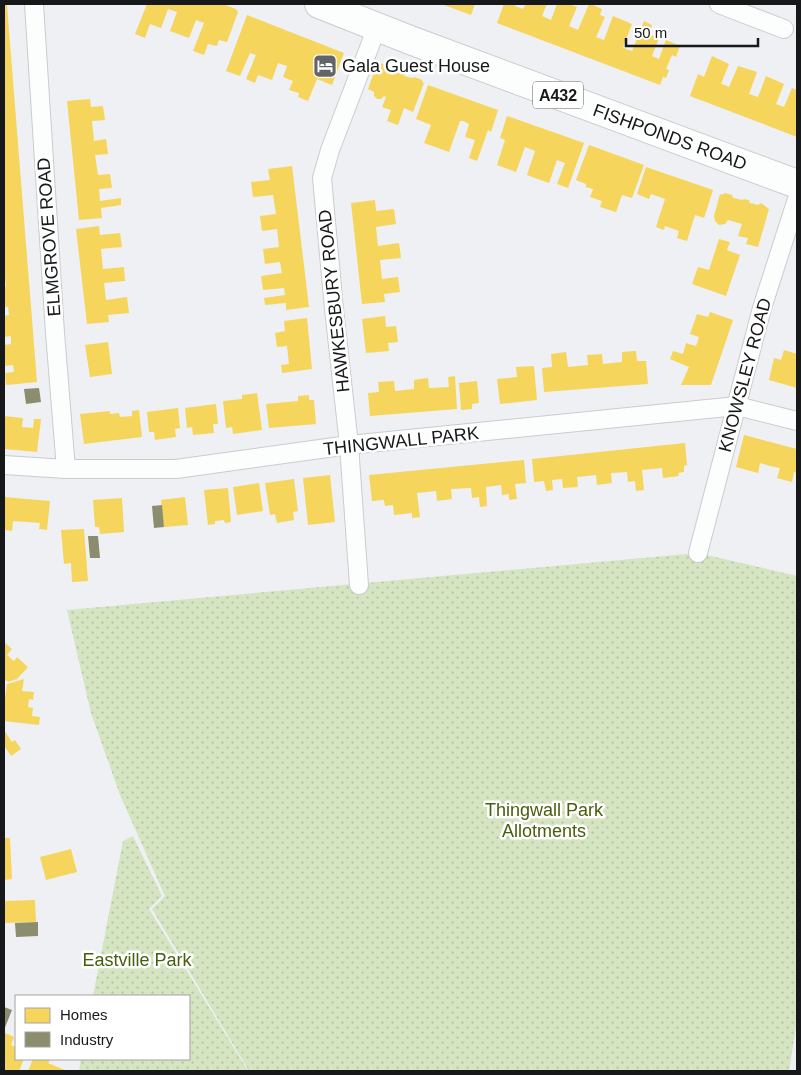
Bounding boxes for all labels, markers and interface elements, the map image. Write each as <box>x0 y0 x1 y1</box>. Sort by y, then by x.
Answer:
scale bar <box>626 15 758 47</box>
text: 50 m <box>634 24 667 41</box>
hotel icon: Gala Guest House <box>312 53 338 79</box>
place label: Gala Guest House <box>342 56 490 76</box>
road number: A432 <box>533 82 583 108</box>
street label: FISHPONDS ROAD <box>590 100 750 174</box>
street label: ELMGROVE ROAD <box>33 157 65 317</box>
street label: HAWKESBURY ROAD <box>314 209 354 393</box>
street label: KNOWSLEY ROAD <box>715 296 775 454</box>
street label: THINGWALL PARK <box>322 423 480 459</box>
park label: Thingwall Park Allotments <box>485 800 604 841</box>
park label: Eastville Park <box>82 950 193 970</box>
legend <box>15 995 190 1060</box>
text: Homes <box>60 1006 108 1023</box>
text: Industry <box>60 1031 114 1048</box>

